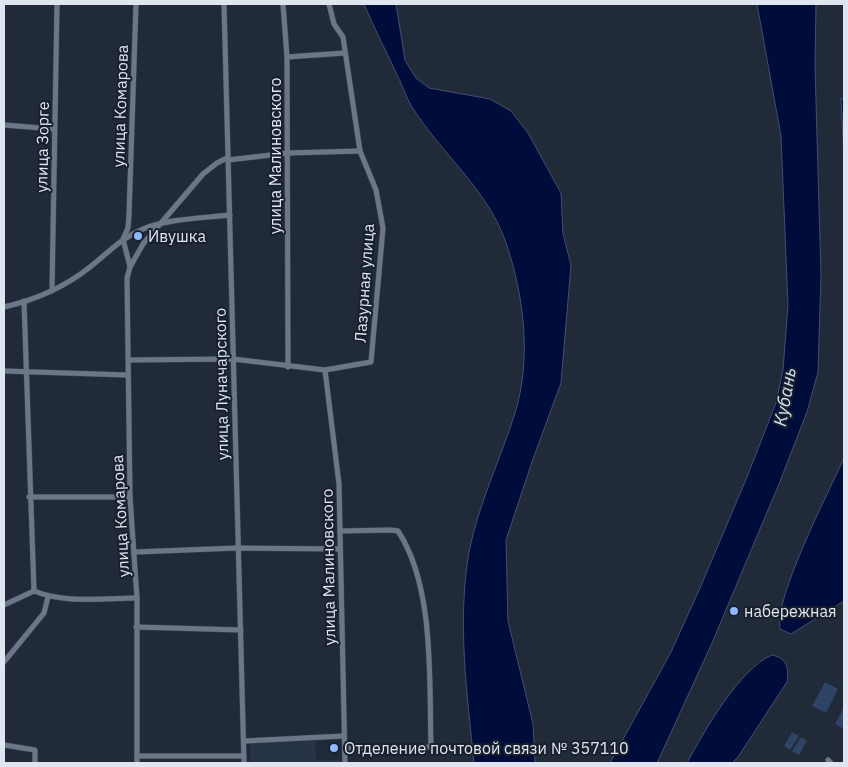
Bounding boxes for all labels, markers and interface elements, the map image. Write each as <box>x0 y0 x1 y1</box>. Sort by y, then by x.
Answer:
street label: улица Комарова <box>108 44 132 168</box>
street label: улица Малиновского <box>265 78 285 234</box>
street label: улица Зорге <box>31 101 53 193</box>
street label: Лазурная улица <box>350 222 378 343</box>
place label: Ивушка <box>148 226 207 246</box>
marker: Ивушка <box>132 230 144 242</box>
street label: улица Луначарского <box>210 308 232 460</box>
water label: Кубань <box>768 366 801 428</box>
street label: улица Комарова <box>107 454 133 578</box>
street label: улица Малиновского <box>317 488 339 646</box>
place label: набережная <box>744 601 837 621</box>
marker: набережная <box>728 605 740 617</box>
place label: Отделение почтовой связи № 357110 <box>344 738 629 758</box>
marker: Отделение почтовой связи № 357110 <box>328 742 340 754</box>

